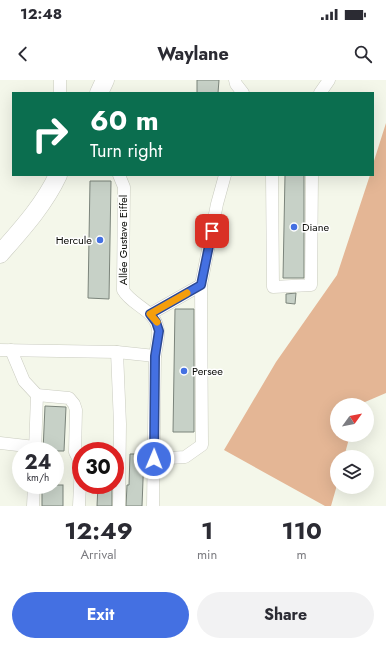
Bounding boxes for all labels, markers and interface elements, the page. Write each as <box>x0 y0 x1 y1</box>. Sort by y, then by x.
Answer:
text: 12:48 <box>20 3 62 25</box>
text: Waylane <box>157 41 229 67</box>
icon: back <box>12 43 34 65</box>
icon: search <box>352 43 374 65</box>
text: 60 m <box>90 100 159 141</box>
icon: right <box>24 108 76 160</box>
text: Turn right <box>90 138 162 164</box>
street label: Allée Gustave Eiffel <box>115 195 131 285</box>
pin <box>195 214 229 248</box>
place label: Diane <box>302 219 329 235</box>
icon: arrive <box>201 220 223 242</box>
marker: Diane <box>289 222 299 232</box>
place label: Hercule <box>56 232 92 248</box>
marker: Hercule <box>95 235 105 245</box>
place label: Persee <box>192 363 223 379</box>
marker: Persee <box>179 366 189 376</box>
north arrow <box>330 398 374 442</box>
map controls <box>330 398 374 494</box>
position arrow <box>133 438 175 480</box>
speed limit sign: 30 <box>72 442 124 494</box>
text: 24 <box>24 448 52 477</box>
button: layers <box>330 450 374 494</box>
text: km/h <box>27 470 49 485</box>
text: 12:49 <box>64 513 133 548</box>
text: 1 <box>201 513 213 548</box>
text: 110 <box>281 513 322 548</box>
text: Arrival <box>81 545 116 564</box>
text: min <box>197 545 217 564</box>
text: m <box>297 545 307 564</box>
button: Exit <box>12 592 189 638</box>
button: Share <box>197 592 374 638</box>

